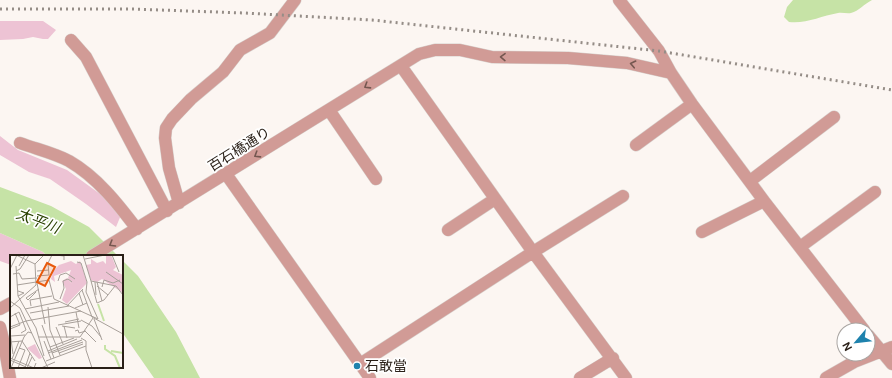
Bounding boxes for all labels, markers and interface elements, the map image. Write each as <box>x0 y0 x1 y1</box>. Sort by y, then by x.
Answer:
one-way arrow <box>500 53 506 61</box>
one-way arrow <box>629 61 636 69</box>
one-way arrow <box>364 82 371 89</box>
street label: 百石橋通り <box>205 123 273 175</box>
one-way arrow <box>254 150 261 158</box>
water label: 太平川 <box>13 204 64 239</box>
one-way arrow <box>109 240 116 247</box>
inset map <box>10 255 123 368</box>
north arrow <box>836 322 876 362</box>
text: N <box>839 340 855 354</box>
place label: 石敢當 <box>365 357 407 375</box>
marker: 石敢當 <box>352 361 362 371</box>

